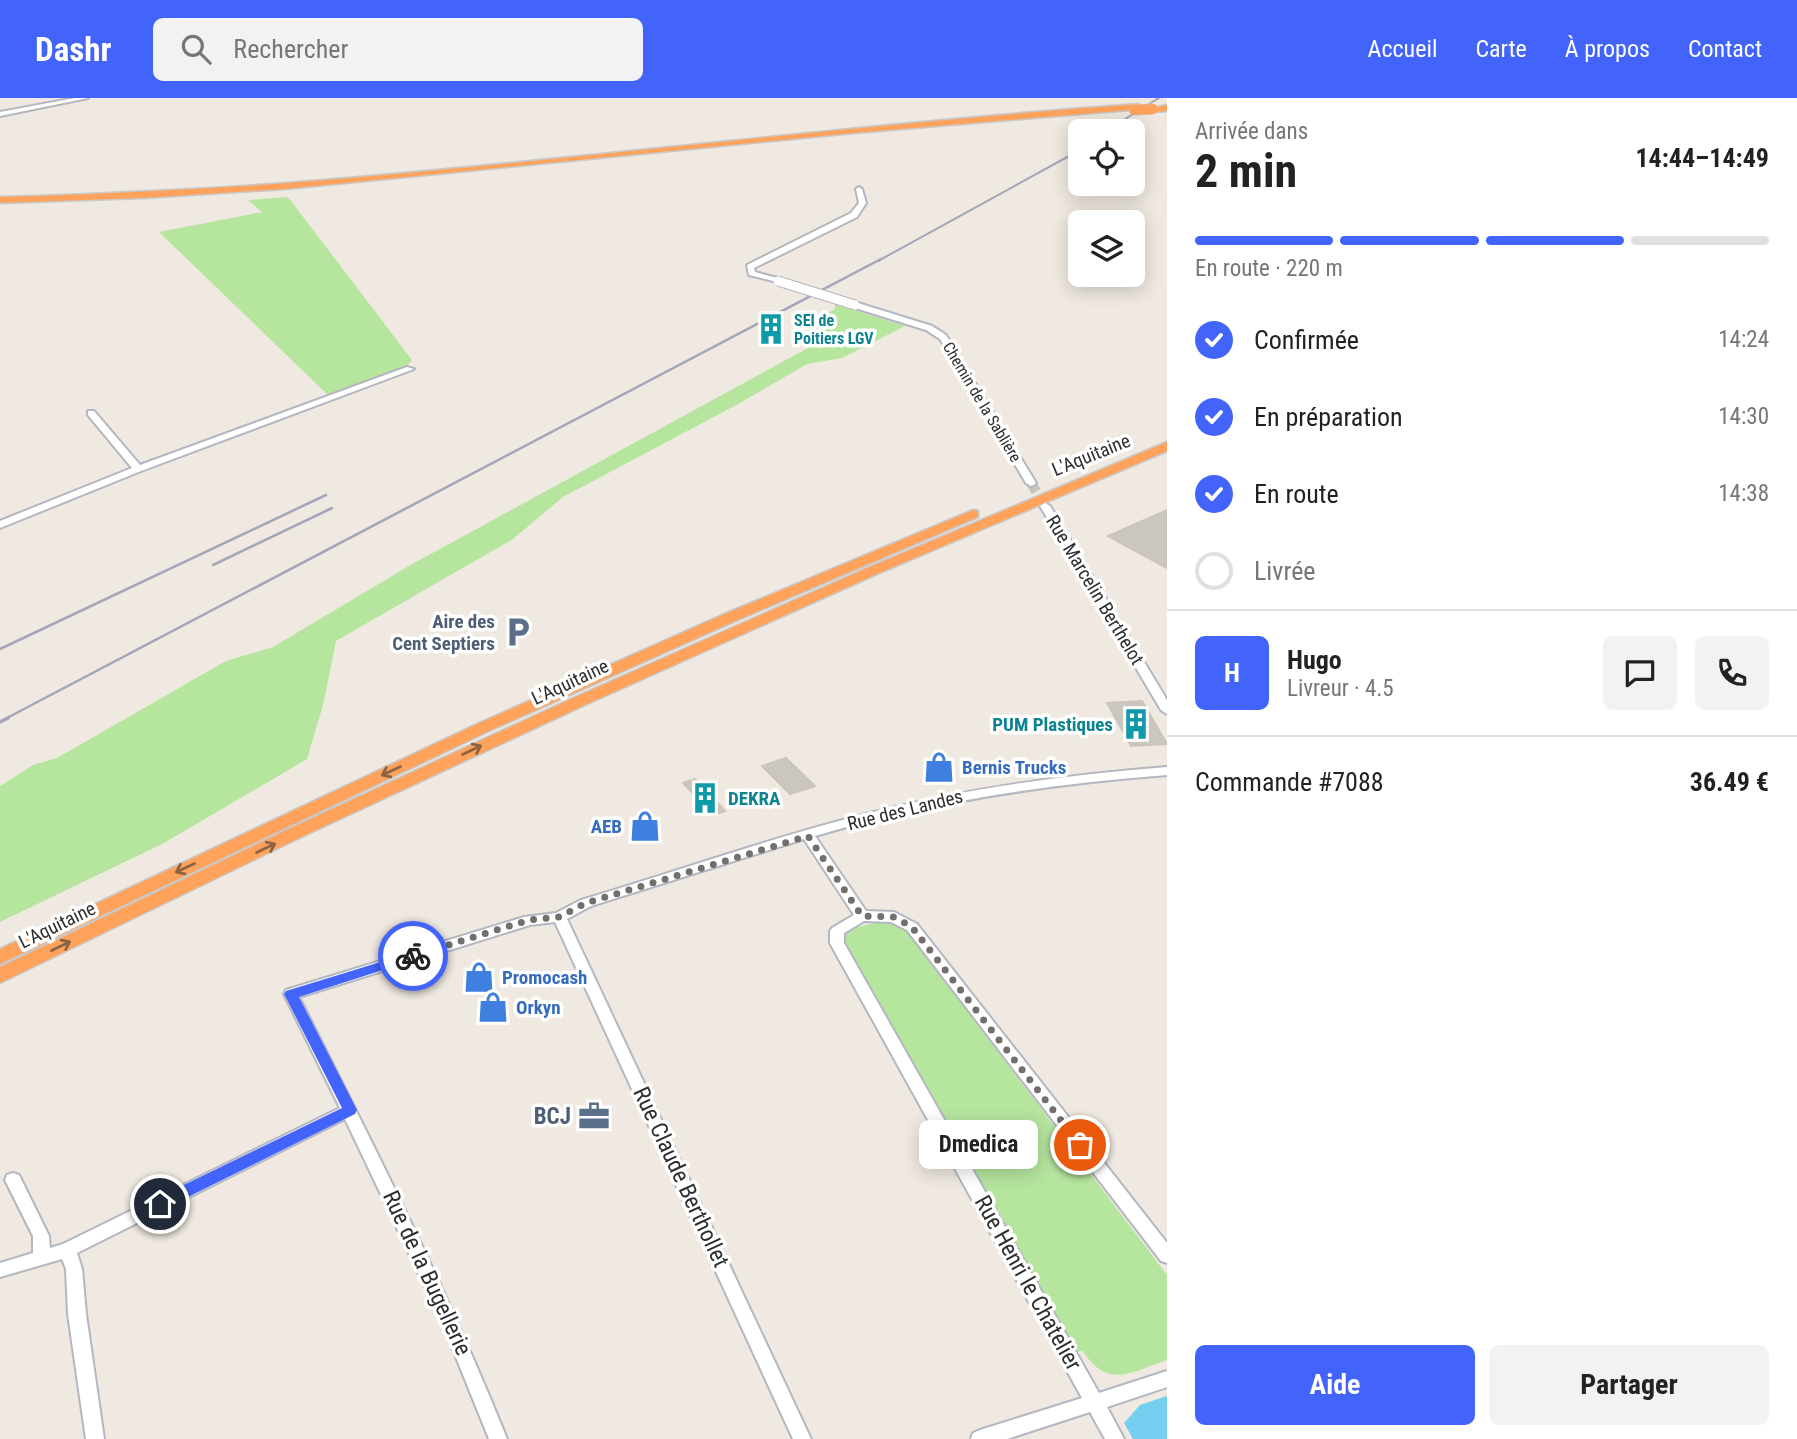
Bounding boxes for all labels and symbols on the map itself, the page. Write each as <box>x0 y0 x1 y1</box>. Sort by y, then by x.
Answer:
place label: SEI de Poitiers LGV <box>794 311 874 348</box>
building icon: SEI de Poitiers LGV <box>754 312 788 346</box>
street label: Chemin de la Sablière <box>939 339 1025 465</box>
street label: L'Aquitaine <box>1048 429 1134 481</box>
street label: Rue Marcelin Berthelot <box>1041 511 1149 669</box>
place label: Aire des Cent Septiers <box>392 610 495 655</box>
parking icon: Aire des Cent Septiers <box>501 615 535 649</box>
street label: L'Aquitaine <box>528 654 612 710</box>
building icon: PUM Plastiques <box>1119 707 1153 741</box>
place label: PUM Plastiques <box>992 713 1113 736</box>
one-way arrow <box>461 743 482 756</box>
shop icon: Bernis Trucks <box>922 750 956 784</box>
place label: Bernis Trucks <box>962 756 1066 779</box>
one-way arrow <box>381 765 402 779</box>
building icon: DEKRA <box>688 781 722 815</box>
street label: Rue des Landes <box>845 785 965 835</box>
place label: DEKRA <box>728 787 781 810</box>
shop icon: AEB <box>628 809 662 843</box>
place label: AEB <box>591 815 622 838</box>
one-way arrow <box>255 840 276 854</box>
one-way arrow <box>175 862 196 875</box>
street label: L'Aquitaine <box>15 897 99 953</box>
courier <box>378 921 448 991</box>
one-way arrow <box>50 939 71 952</box>
shop icon: Promocash <box>462 960 496 994</box>
place label: Promocash <box>502 966 587 989</box>
shop icon: Orkyn <box>476 990 510 1024</box>
place label: Orkyn <box>516 996 561 1019</box>
street label: Rue Claude Berthollet <box>627 1083 735 1271</box>
office icon: BCJ <box>577 1099 611 1133</box>
place label: BCJ <box>534 1103 571 1130</box>
pin <box>1050 1115 1110 1175</box>
callout: Dmedica <box>919 1121 1038 1170</box>
pin <box>130 1174 190 1234</box>
street label: Rue de la Bugellerie <box>377 1186 477 1360</box>
street label: Rue Henri le Chatelier <box>969 1191 1087 1375</box>

